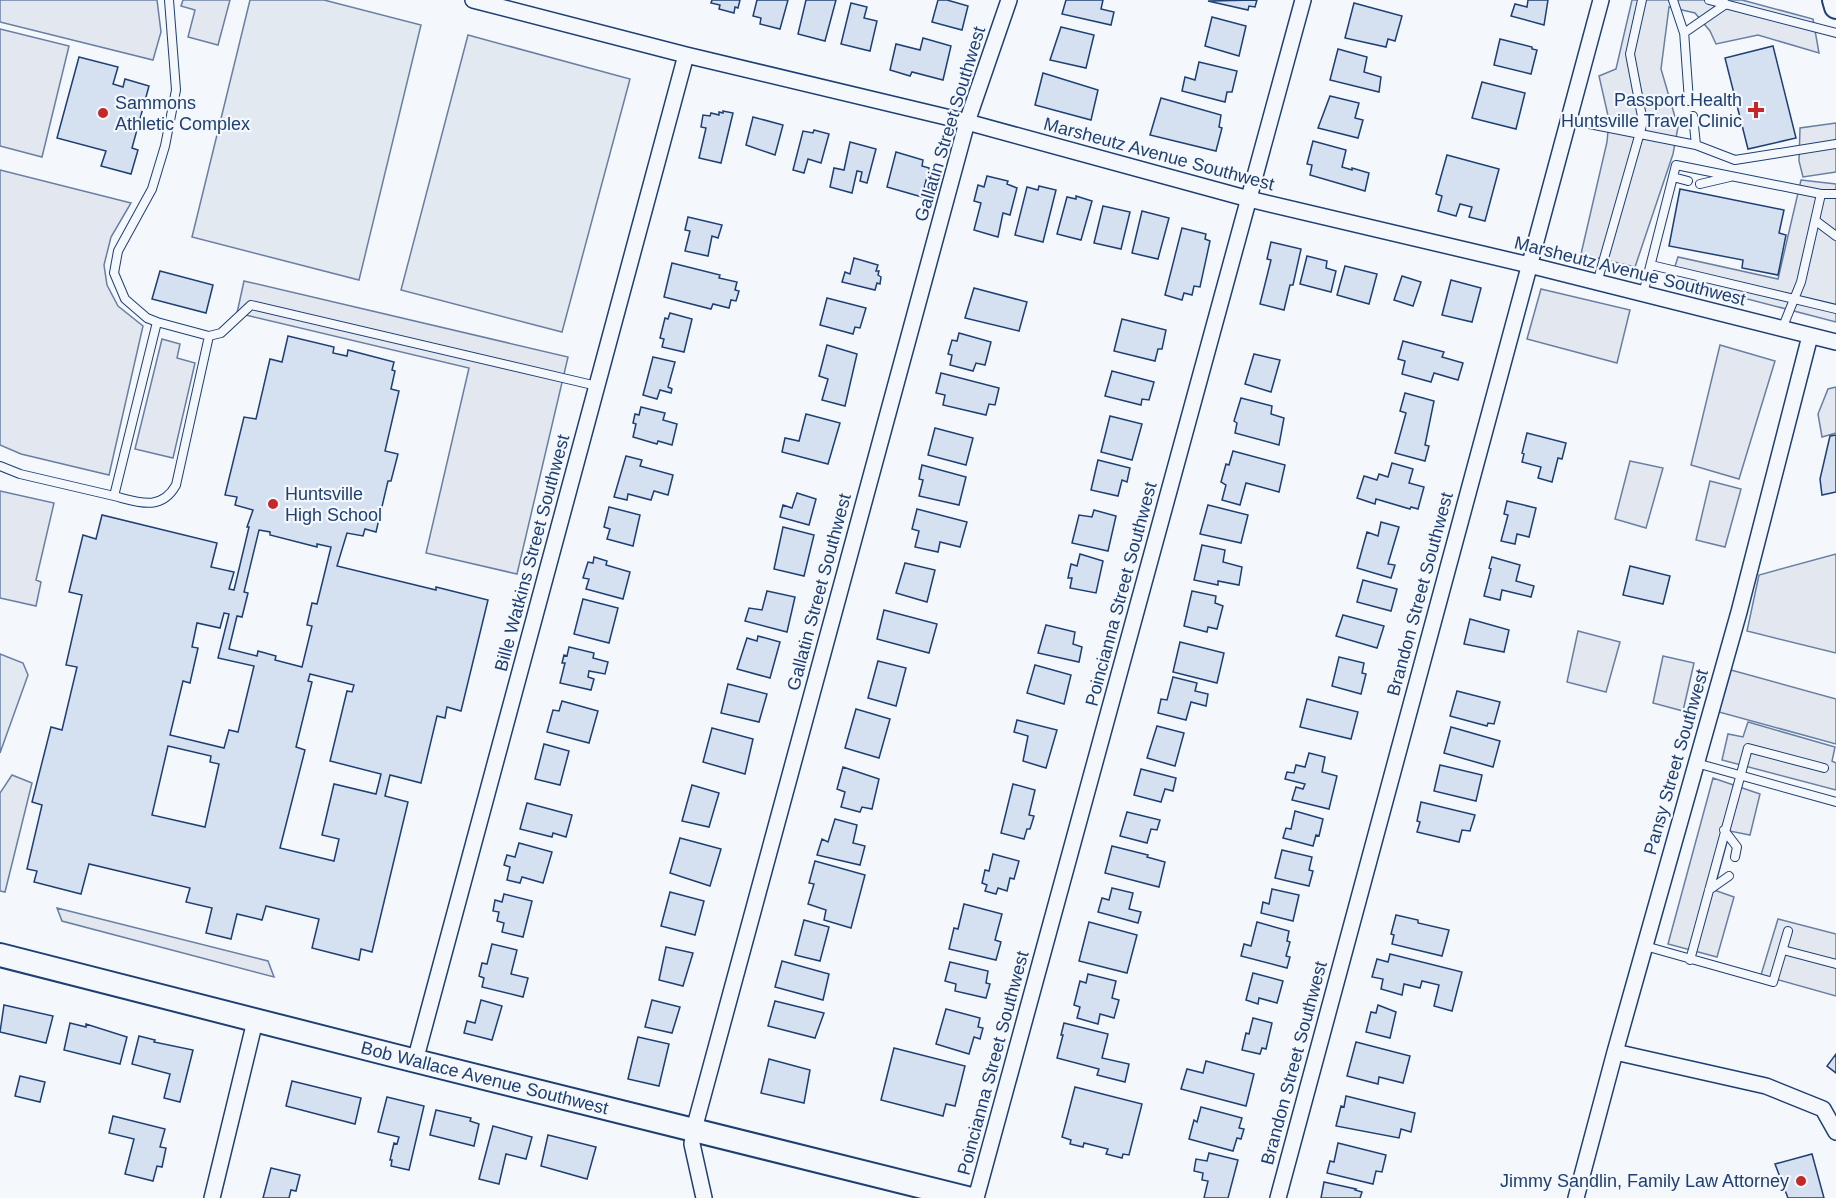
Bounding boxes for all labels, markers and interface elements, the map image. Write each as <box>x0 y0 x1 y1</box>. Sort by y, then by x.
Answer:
street label: Gallatin Street Southwest <box>911 24 989 224</box>
place label: Passport Health Huntsville Travel Clinic <box>1561 90 1742 131</box>
place label: Sammons Athletic Complex <box>115 93 250 134</box>
marker: Passport Health Huntsville Travel Clinic <box>1747 101 1765 119</box>
marker: Sammons Athletic Complex <box>96 106 110 120</box>
street label: Marsheutz Avenue Southwest <box>1042 114 1276 194</box>
street label: Marsheutz Avenue Southwest <box>1512 233 1748 309</box>
street label: Bille Watkins Street Southwest <box>491 432 573 674</box>
street label: Poincianna Street Southwest <box>1081 480 1161 708</box>
place label: Huntsville High School <box>285 484 382 525</box>
street label: Brandon Street Southwest <box>1383 490 1457 698</box>
street label: Gallatin Street Southwest <box>783 491 855 693</box>
marker: Huntsville High School <box>266 497 280 511</box>
street label: Pansy Street Southwest <box>1640 667 1712 857</box>
street label: Poincianna Street Southwest <box>953 949 1033 1177</box>
street label: Brandon Street Southwest <box>1257 959 1331 1167</box>
street label: Bob Wallace Avenue Southwest <box>359 1037 610 1118</box>
place label: Jimmy Sandlin, Family Law Attorney <box>1500 1171 1789 1191</box>
marker: Jimmy Sandlin, Family Law Attorney <box>1794 1174 1808 1188</box>

